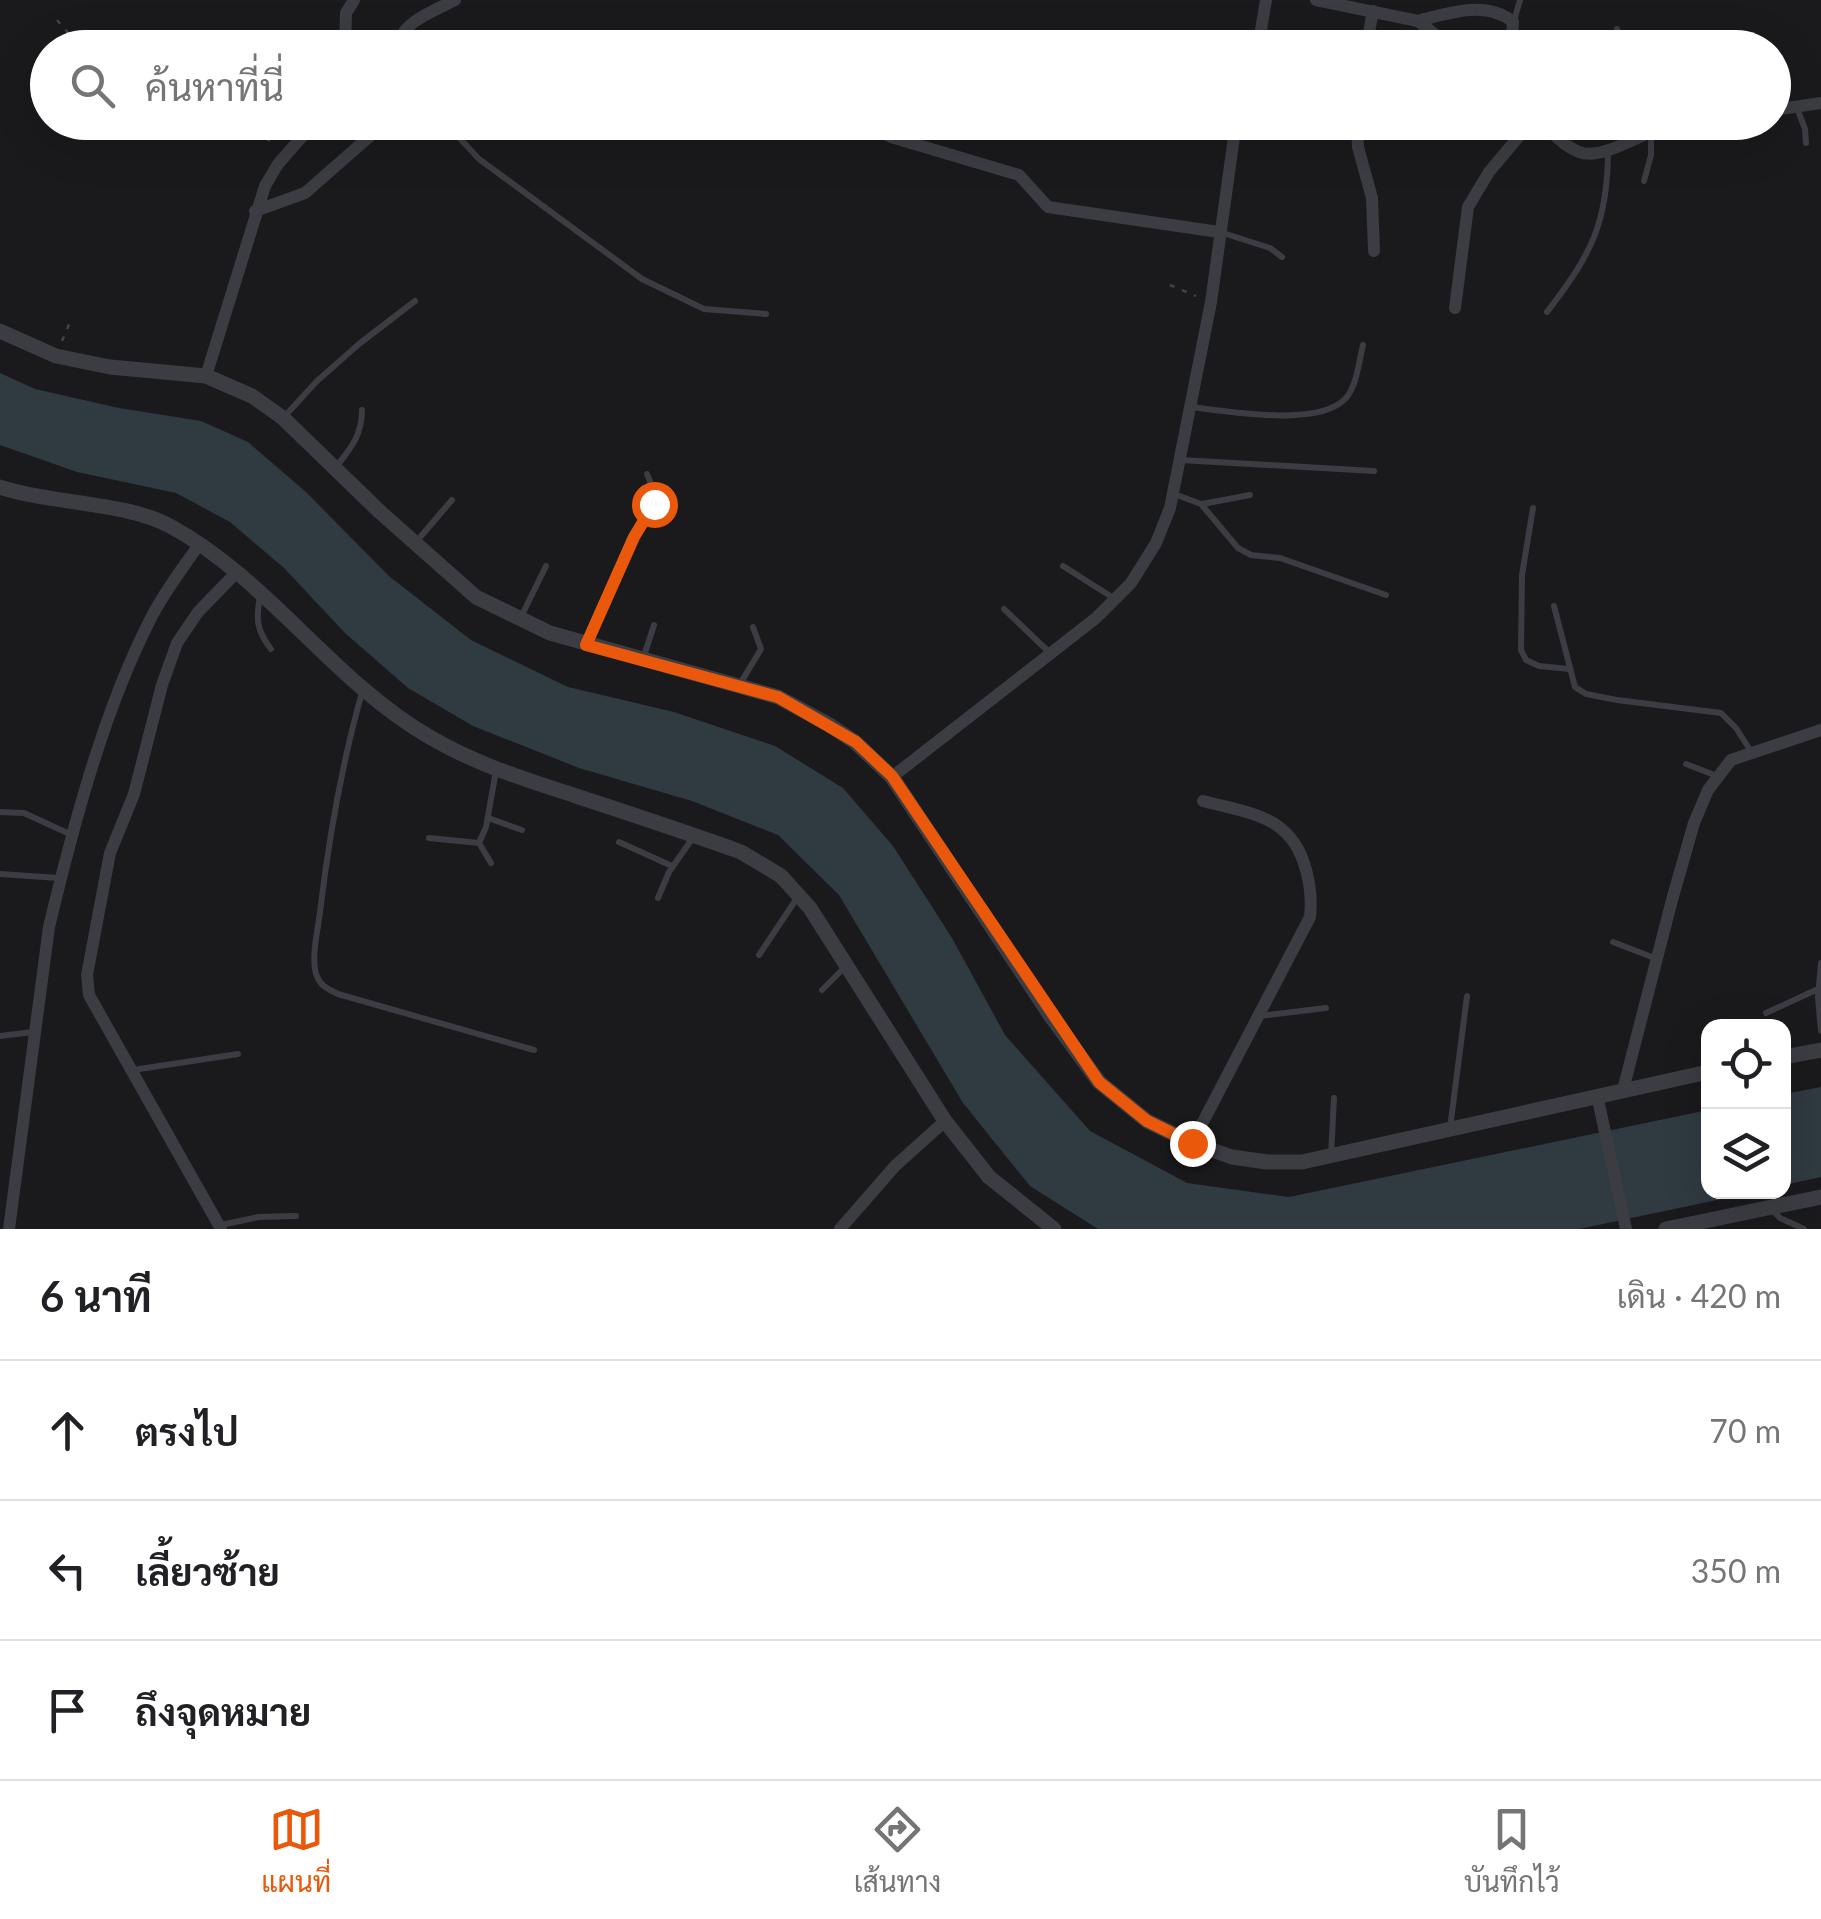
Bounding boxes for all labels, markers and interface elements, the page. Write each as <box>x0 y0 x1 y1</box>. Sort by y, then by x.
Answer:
search box <box>30 30 1791 140</box>
icon: search <box>65 58 120 113</box>
text: ค้นหาที่นี่ <box>145 63 284 109</box>
route start <box>632 482 678 528</box>
map controls <box>1701 1019 1791 1199</box>
button: locate <box>1701 1019 1791 1109</box>
button: layers <box>1701 1109 1791 1199</box>
route end <box>1170 1121 1216 1167</box>
text: 6 นาที <box>40 1271 152 1321</box>
text: เดิน · 420 m <box>1617 1276 1781 1315</box>
icon: ahead <box>40 1403 95 1458</box>
text: ตรงไป <box>135 1408 239 1454</box>
text: 70 m <box>1709 1411 1781 1450</box>
icon: left <box>40 1543 95 1598</box>
text: เลี้ยวซ้าย <box>135 1548 280 1594</box>
text: 350 m <box>1691 1551 1781 1590</box>
icon: arrive <box>40 1683 95 1738</box>
text: ถึงจุดหมาย <box>135 1688 311 1734</box>
tab: แผนที่ <box>261 1802 331 1898</box>
tab: เส้นทาง <box>854 1802 941 1898</box>
tab: บันทึกไว้ <box>1464 1802 1560 1898</box>

